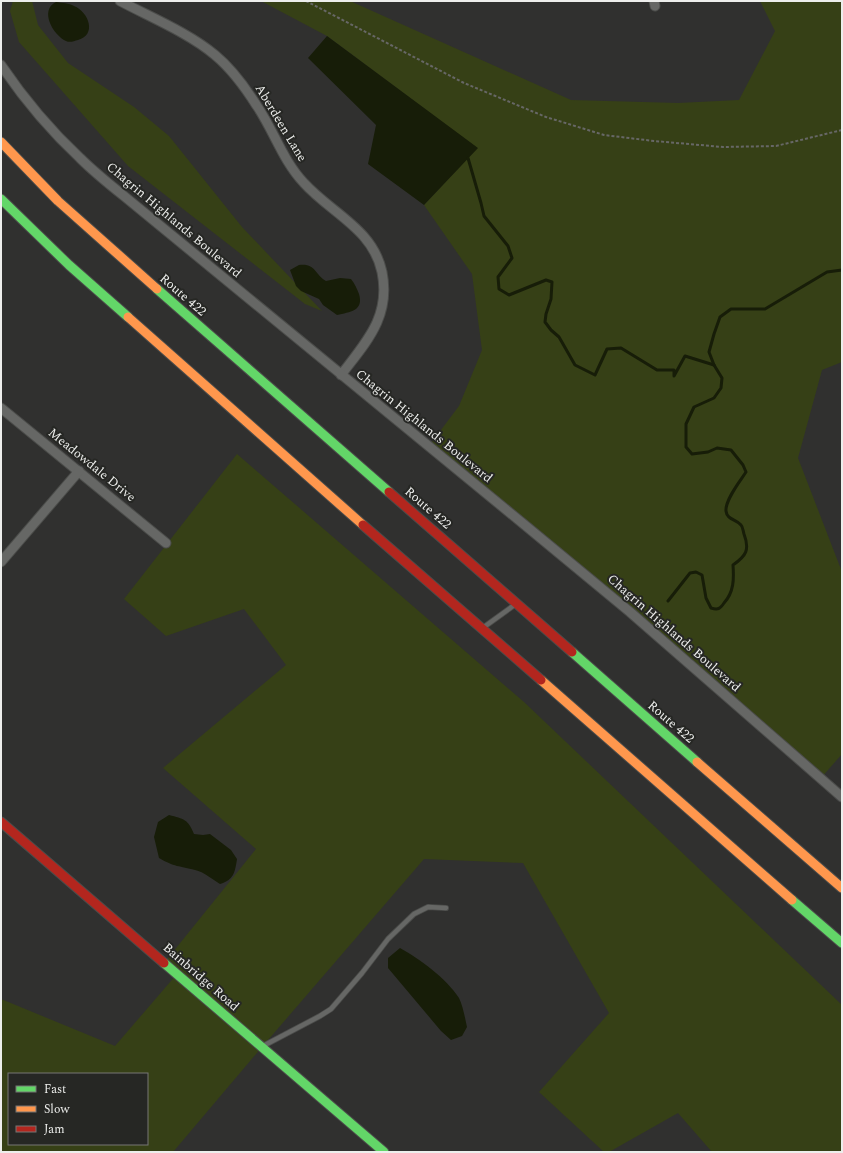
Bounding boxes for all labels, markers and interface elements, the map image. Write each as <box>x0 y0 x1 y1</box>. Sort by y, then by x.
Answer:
street label: Aberdeen Lane <box>250 80 312 166</box>
street label: Chagrin Highlands Boulevard <box>102 157 246 283</box>
street label: Route 422 <box>155 269 211 321</box>
street label: Chagrin Highlands Boulevard <box>351 364 497 488</box>
street label: Meadowdale Drive <box>44 423 140 507</box>
street label: Route 422 <box>400 482 456 534</box>
street label: Chagrin Highlands Boulevard <box>603 569 745 697</box>
street label: Route 422 <box>643 696 699 748</box>
street label: Bainbridge Road <box>158 938 244 1016</box>
legend <box>8 1073 148 1145</box>
text: Fast <box>44 1080 66 1099</box>
text: Slow <box>44 1100 70 1119</box>
text: Jam <box>44 1120 65 1139</box>

